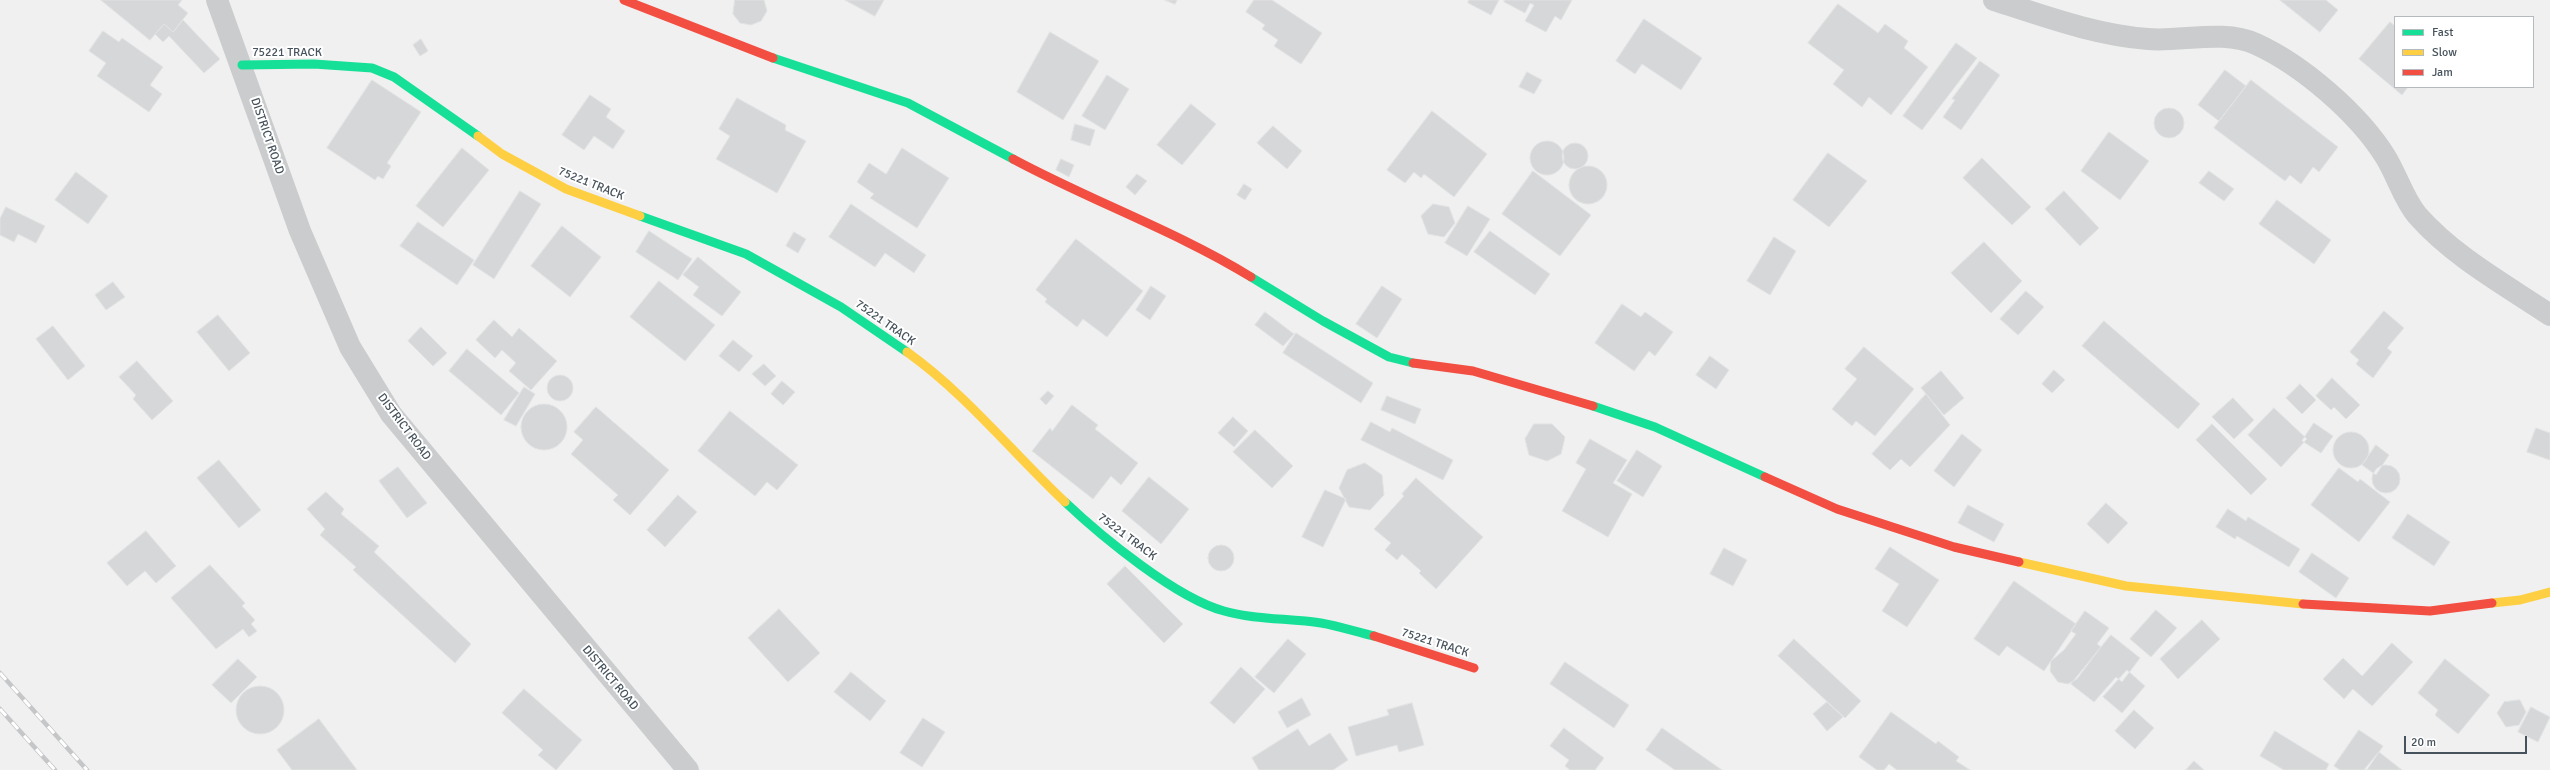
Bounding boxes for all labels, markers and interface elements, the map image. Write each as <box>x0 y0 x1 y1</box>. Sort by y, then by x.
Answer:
legend <box>2394 16 2534 88</box>
text: Fast <box>2432 25 2453 40</box>
text: Slow <box>2432 45 2457 60</box>
street label: 75221 TRACK <box>252 46 322 60</box>
text: Jam <box>2432 65 2453 80</box>
street label: DISTRICT ROAD <box>247 96 287 176</box>
street label: 75221 TRACK <box>556 164 626 204</box>
street label: 75221 TRACK <box>852 297 918 349</box>
street label: DISTRICT ROAD <box>374 391 434 463</box>
street label: 75221 TRACK <box>1095 510 1159 564</box>
street label: 75221 TRACK <box>1400 625 1470 661</box>
street label: DISTRICT ROAD <box>579 643 641 713</box>
scale bar <box>2406 728 2529 754</box>
text: 20 m <box>2411 735 2436 750</box>

